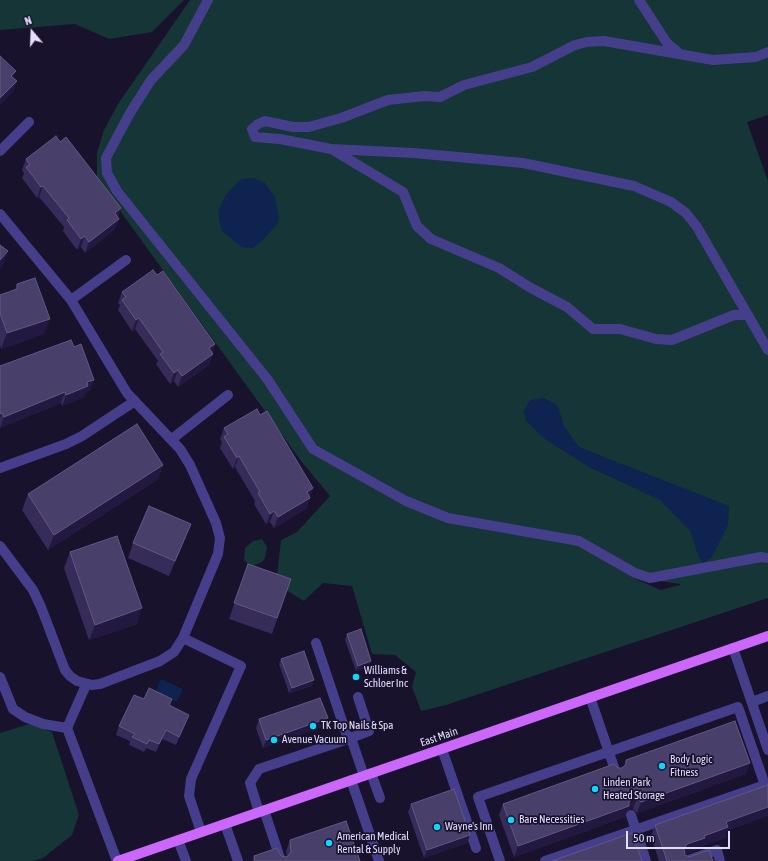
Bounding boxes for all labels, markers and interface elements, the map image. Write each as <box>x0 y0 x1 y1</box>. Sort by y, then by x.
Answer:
north arrow <box>12 12 52 52</box>
text: N <box>23 14 33 27</box>
place label: Williams & Schloer Inc <box>364 664 408 690</box>
marker: Williams & Schloer Inc <box>351 672 361 682</box>
place label: TK Top Nails & Spa <box>321 719 393 733</box>
marker: TK Top Nails & Spa <box>308 721 318 731</box>
street label: East Main <box>419 724 459 750</box>
place label: Avenue Vacuum <box>282 733 347 747</box>
marker: Avenue Vacuum <box>269 735 279 745</box>
place label: Body Logic Fitness <box>670 753 712 779</box>
marker: Body Logic Fitness <box>657 761 667 771</box>
place label: Linden Park Heated Storage <box>603 776 665 802</box>
marker: Linden Park Heated Storage <box>590 784 600 794</box>
place label: Bare Necessities <box>519 813 584 827</box>
marker: Bare Necessities <box>506 815 516 825</box>
place label: Wayne's Inn <box>445 820 493 834</box>
marker: Wayne's Inn <box>432 822 442 832</box>
scale bar <box>628 823 732 849</box>
place label: American Medical Rental & Supply <box>337 830 409 856</box>
text: 50 m <box>633 831 655 845</box>
marker: American Medical Rental & Supply <box>324 838 334 848</box>

